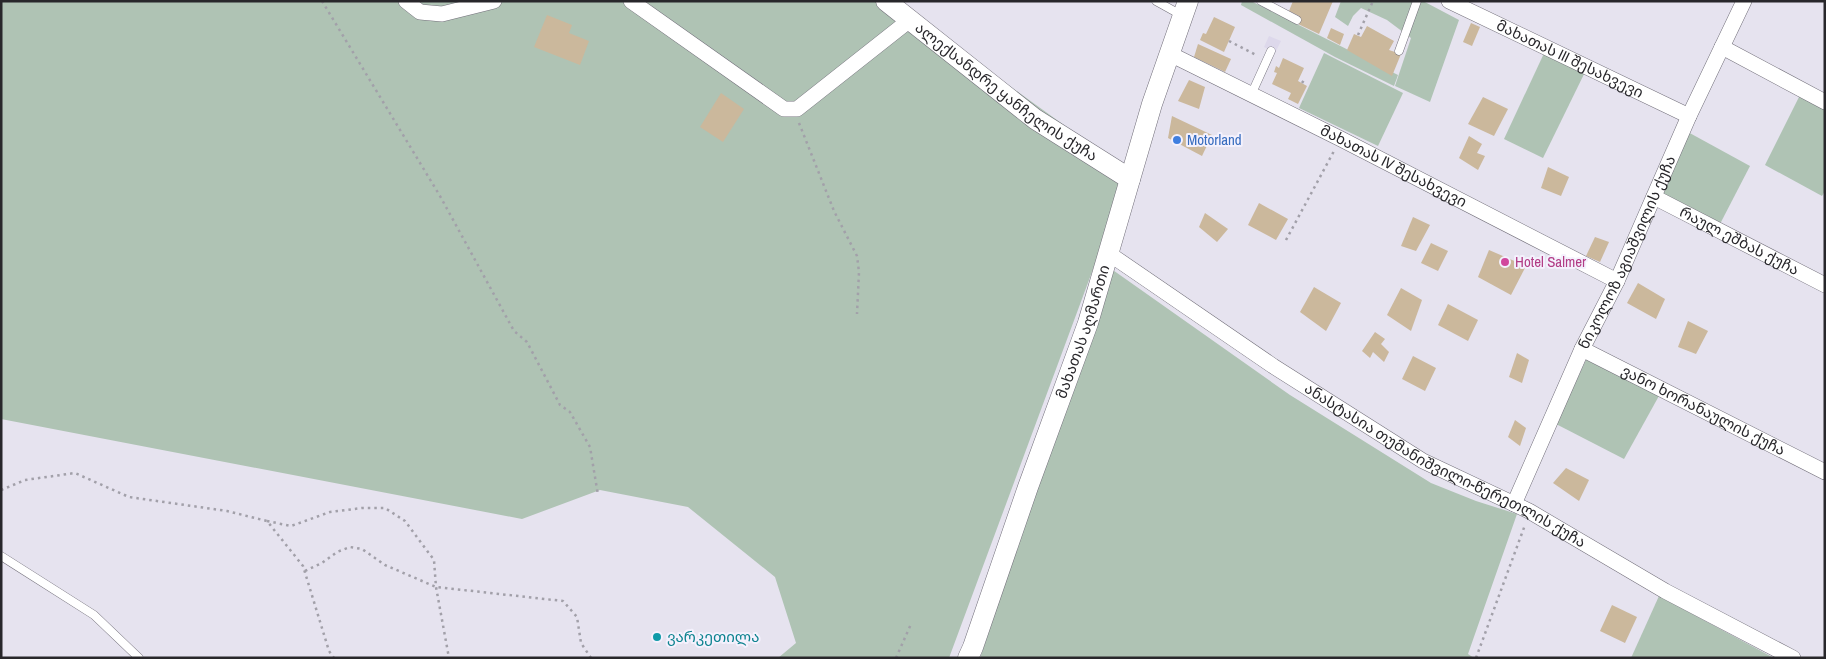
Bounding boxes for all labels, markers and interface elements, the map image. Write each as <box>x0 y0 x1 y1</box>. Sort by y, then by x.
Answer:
street label: მახათას III შესახვევი <box>1493 14 1647 103</box>
street label: ალექსანდრე ყანჩელის ქუჩა <box>911 17 1102 166</box>
street label: მახათას IV შესახვევი <box>1317 119 1471 212</box>
place label: Motorland <box>1187 129 1242 150</box>
marker: Motorland <box>1171 134 1183 146</box>
street label: ნიკოლოზ აგიაშვილის ქუჩა <box>1573 152 1681 353</box>
street label: რაულ ეშბას ქუჩა <box>1676 201 1803 280</box>
place label: Hotel Salmer <box>1515 251 1586 272</box>
marker: Hotel Salmer <box>1499 256 1511 268</box>
street label: მახათას აღმართი <box>1050 262 1114 402</box>
street label: ვანო ხორანაულის ქუჩა <box>1618 360 1789 460</box>
street label: ანასტასია თუმანიშვილი-წერეთლის ქუჩა <box>1301 378 1590 552</box>
place label: ვარკეთილა <box>667 626 759 647</box>
marker: ვარკეთილა <box>651 631 663 643</box>

